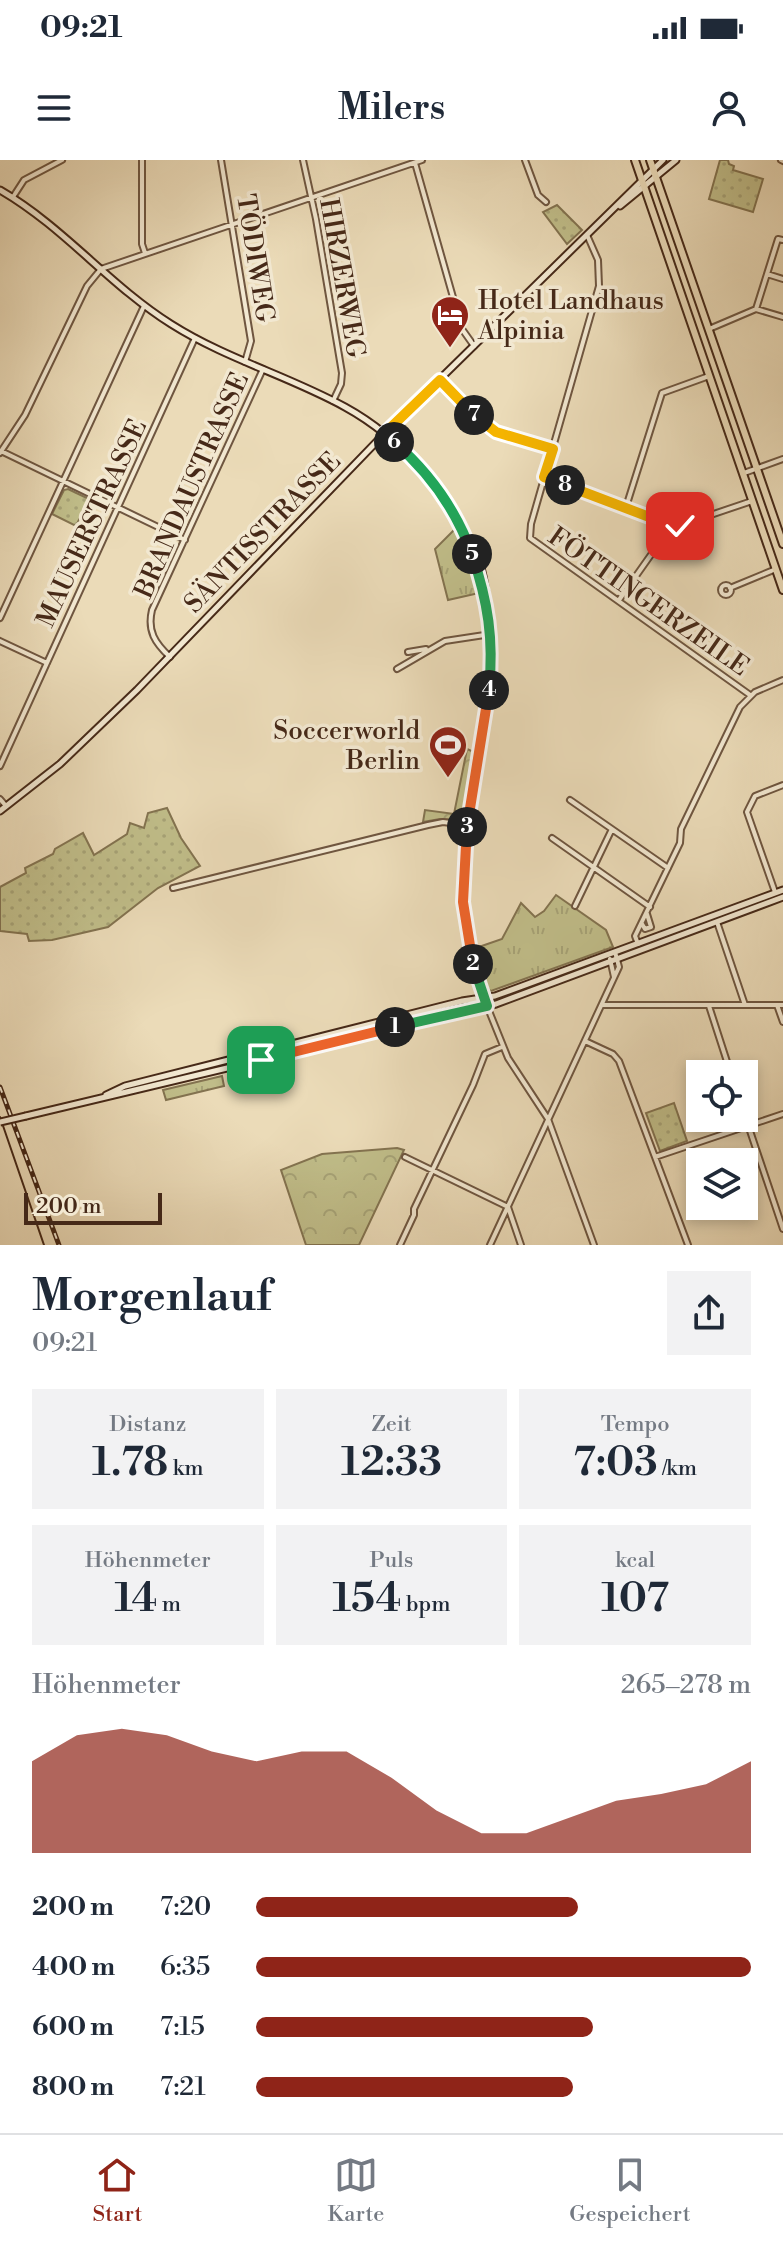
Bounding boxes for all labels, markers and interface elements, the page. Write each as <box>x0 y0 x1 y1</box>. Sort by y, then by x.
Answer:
text: 09:21 <box>40 9 122 47</box>
icon: menu <box>32 86 76 130</box>
text: Milers <box>338 86 445 131</box>
icon: person <box>707 86 751 130</box>
street label: TÖDIWEG <box>229 192 282 325</box>
street label: HIRZERWEG <box>312 196 372 360</box>
place label: Hotel Landhaus Alpinia <box>477 285 664 347</box>
hotel icon: Hotel Landhaus Alpinia <box>429 294 471 349</box>
street label: BRANDAUSTRASSE <box>127 368 256 604</box>
pin: 7 <box>454 395 494 435</box>
text: 7 <box>468 401 480 428</box>
street label: MAUSERSTRASSE <box>30 414 154 632</box>
pin: 6 <box>374 422 414 462</box>
text: 6 <box>387 428 401 455</box>
street label: SÄNTISSTRASSE <box>177 445 348 620</box>
pin: 8 <box>545 465 585 505</box>
text: 8 <box>558 471 572 498</box>
pin <box>646 492 714 560</box>
icon: check <box>658 504 702 548</box>
street label: FÖTTINGERZEILE <box>542 520 756 683</box>
pin: 5 <box>452 534 492 574</box>
text: 5 <box>465 540 479 567</box>
pin: 4 <box>469 670 509 710</box>
text: 4 <box>482 676 496 703</box>
place label: Soccerworld Berlin <box>273 715 420 777</box>
sports icon: Soccerworld Berlin <box>427 724 469 779</box>
pin: 3 <box>447 807 487 847</box>
text: 3 <box>460 813 474 840</box>
pin: 2 <box>453 944 493 984</box>
text: 2 <box>466 950 480 977</box>
pin: 1 <box>375 1007 415 1047</box>
text: 1 <box>390 1013 400 1040</box>
pin <box>227 1026 295 1094</box>
icon: arrive <box>239 1038 283 1082</box>
map controls <box>686 1060 758 1220</box>
button: locate <box>686 1060 758 1132</box>
button: layers <box>686 1148 758 1220</box>
scale bar <box>24 1189 162 1225</box>
text: 200 m <box>36 1193 102 1220</box>
text: Morgenlauf <box>32 1269 271 1324</box>
button: share <box>667 1271 751 1355</box>
text: 09:21 <box>32 1327 97 1359</box>
text: Distanz <box>109 1411 186 1438</box>
text: Zeit <box>371 1411 412 1438</box>
text: Tempo <box>601 1411 670 1438</box>
text: 1.78 <box>92 1438 168 1488</box>
text: 12:33 <box>341 1438 442 1488</box>
text: 7:03 <box>573 1438 658 1488</box>
text: km <box>168 1455 204 1482</box>
text: /km <box>658 1455 697 1482</box>
text: Höhenmeter <box>85 1547 211 1574</box>
text: Puls <box>370 1547 413 1574</box>
text: kcal <box>615 1547 655 1574</box>
text: 14 <box>115 1574 157 1624</box>
text: 154 <box>332 1574 401 1624</box>
text: 107 <box>601 1574 669 1624</box>
text: m <box>157 1591 181 1618</box>
text: bpm <box>401 1591 450 1618</box>
text: Höhenmeter <box>32 1669 181 1701</box>
text: 265–278 m <box>621 1669 751 1701</box>
text: 200 m <box>32 1891 114 1923</box>
text: 7:20 <box>160 1891 211 1923</box>
text: 400 m <box>32 1951 115 1983</box>
text: 6:35 <box>160 1951 210 1983</box>
text: 600 m <box>32 2011 114 2043</box>
text: 7:15 <box>160 2011 205 2043</box>
text: 800 m <box>32 2071 114 2103</box>
text: 7:21 <box>160 2071 206 2103</box>
tab: Start <box>93 2153 142 2228</box>
tab: Karte <box>327 2153 384 2228</box>
tab: Gespeichert <box>569 2153 690 2228</box>

